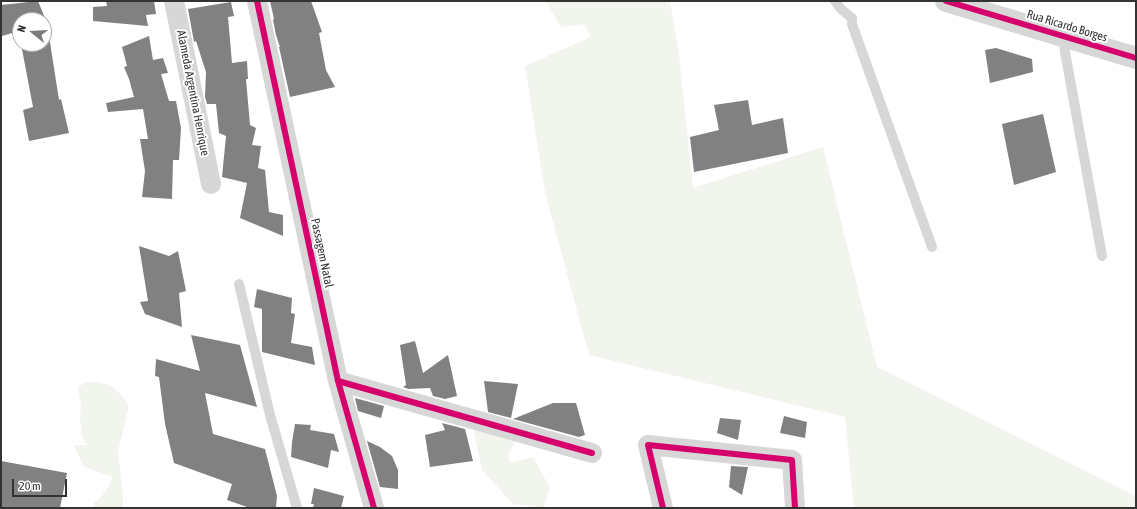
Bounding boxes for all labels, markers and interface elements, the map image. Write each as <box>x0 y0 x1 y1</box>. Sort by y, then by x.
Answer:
street label: Rua Ricardo Borges <box>1025 7 1109 45</box>
north arrow <box>12 12 52 52</box>
text: N <box>15 24 28 34</box>
street label: Alameda Argentina Henrique <box>174 29 212 157</box>
street label: Passagem Natal <box>308 217 336 289</box>
scale bar <box>14 471 69 497</box>
text: 20 m <box>19 479 41 493</box>

